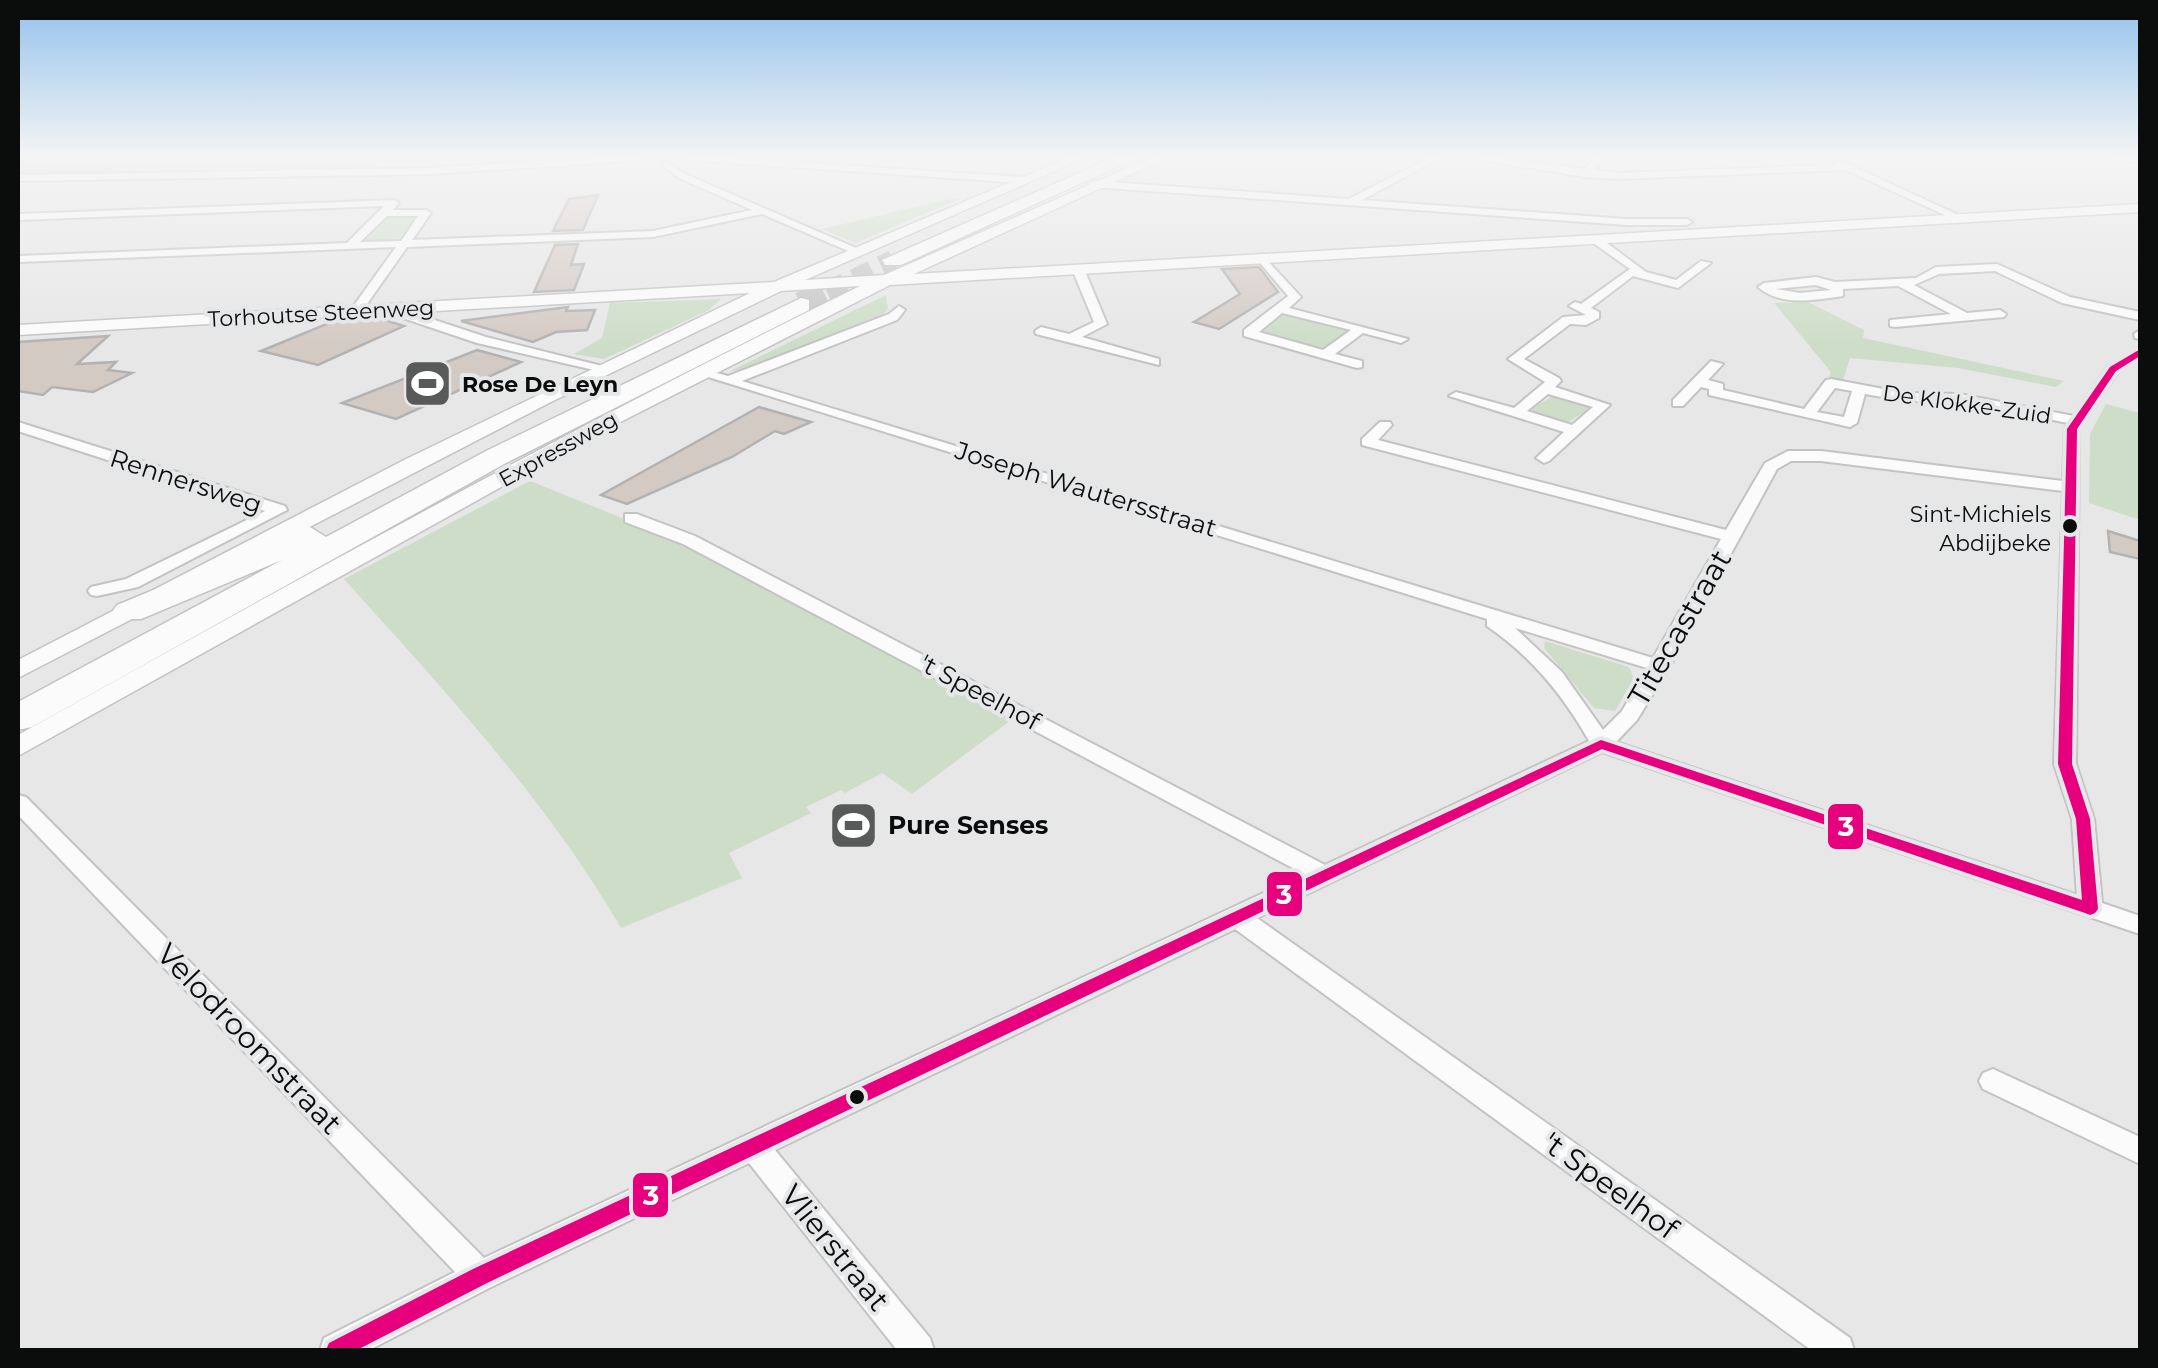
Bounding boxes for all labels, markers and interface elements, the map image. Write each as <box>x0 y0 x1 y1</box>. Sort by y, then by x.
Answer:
street label: Torhoutse Steenweg <box>207 294 435 333</box>
sports icon: Rose De Leyn <box>401 358 453 410</box>
place label: Rose De Leyn <box>462 371 618 398</box>
street label: De Klokke-Zuid <box>1881 379 2053 430</box>
street label: Expressweg <box>494 406 622 493</box>
street label: Joseph Wautersstraat <box>951 435 1220 543</box>
street label: Rennersweg <box>106 442 266 520</box>
place label: Sint-Michiels Abdijbeke <box>1910 501 2051 557</box>
marker: Sint-Michiels Abdijbeke <box>2060 516 2080 536</box>
street label: Titecastraat <box>1620 543 1739 713</box>
street label: 't Speelhof <box>915 648 1047 737</box>
sports icon: Pure Senses <box>827 799 879 851</box>
line badge: 3 <box>1826 802 1865 851</box>
text: 3 <box>1837 809 1854 843</box>
place label: Pure Senses <box>888 810 1048 840</box>
line badge: 3 <box>1265 870 1304 918</box>
text: 3 <box>1275 877 1292 911</box>
street label: Velodroomstraat <box>149 936 350 1142</box>
unlabelled marker <box>847 1087 867 1107</box>
street label: 't Speelhof <box>1535 1124 1687 1248</box>
line badge: 3 <box>631 1171 670 1219</box>
street label: Vlierstraat <box>773 1177 898 1318</box>
text: 3 <box>642 1178 659 1212</box>

